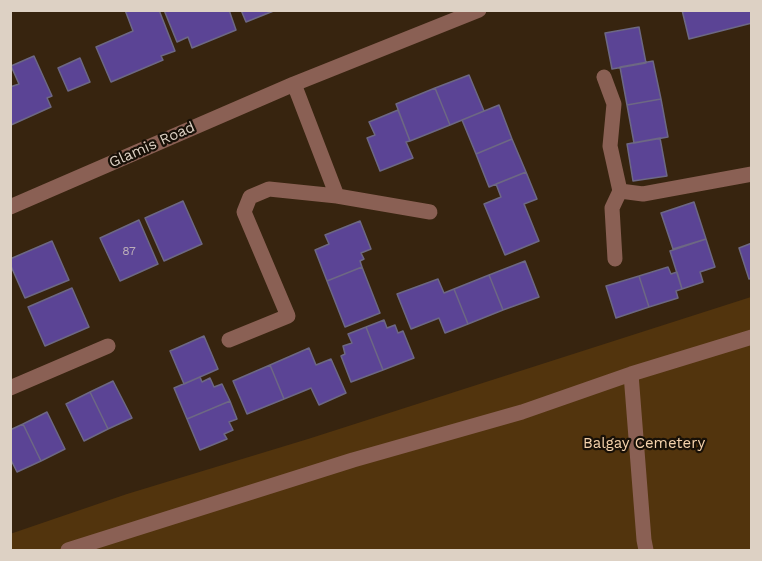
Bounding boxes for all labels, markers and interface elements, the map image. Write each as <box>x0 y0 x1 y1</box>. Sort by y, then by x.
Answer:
street label: Glamis Road <box>106 118 198 172</box>
house number: 87 <box>122 244 136 258</box>
park label: Balgay Cemetery <box>583 435 705 453</box>

